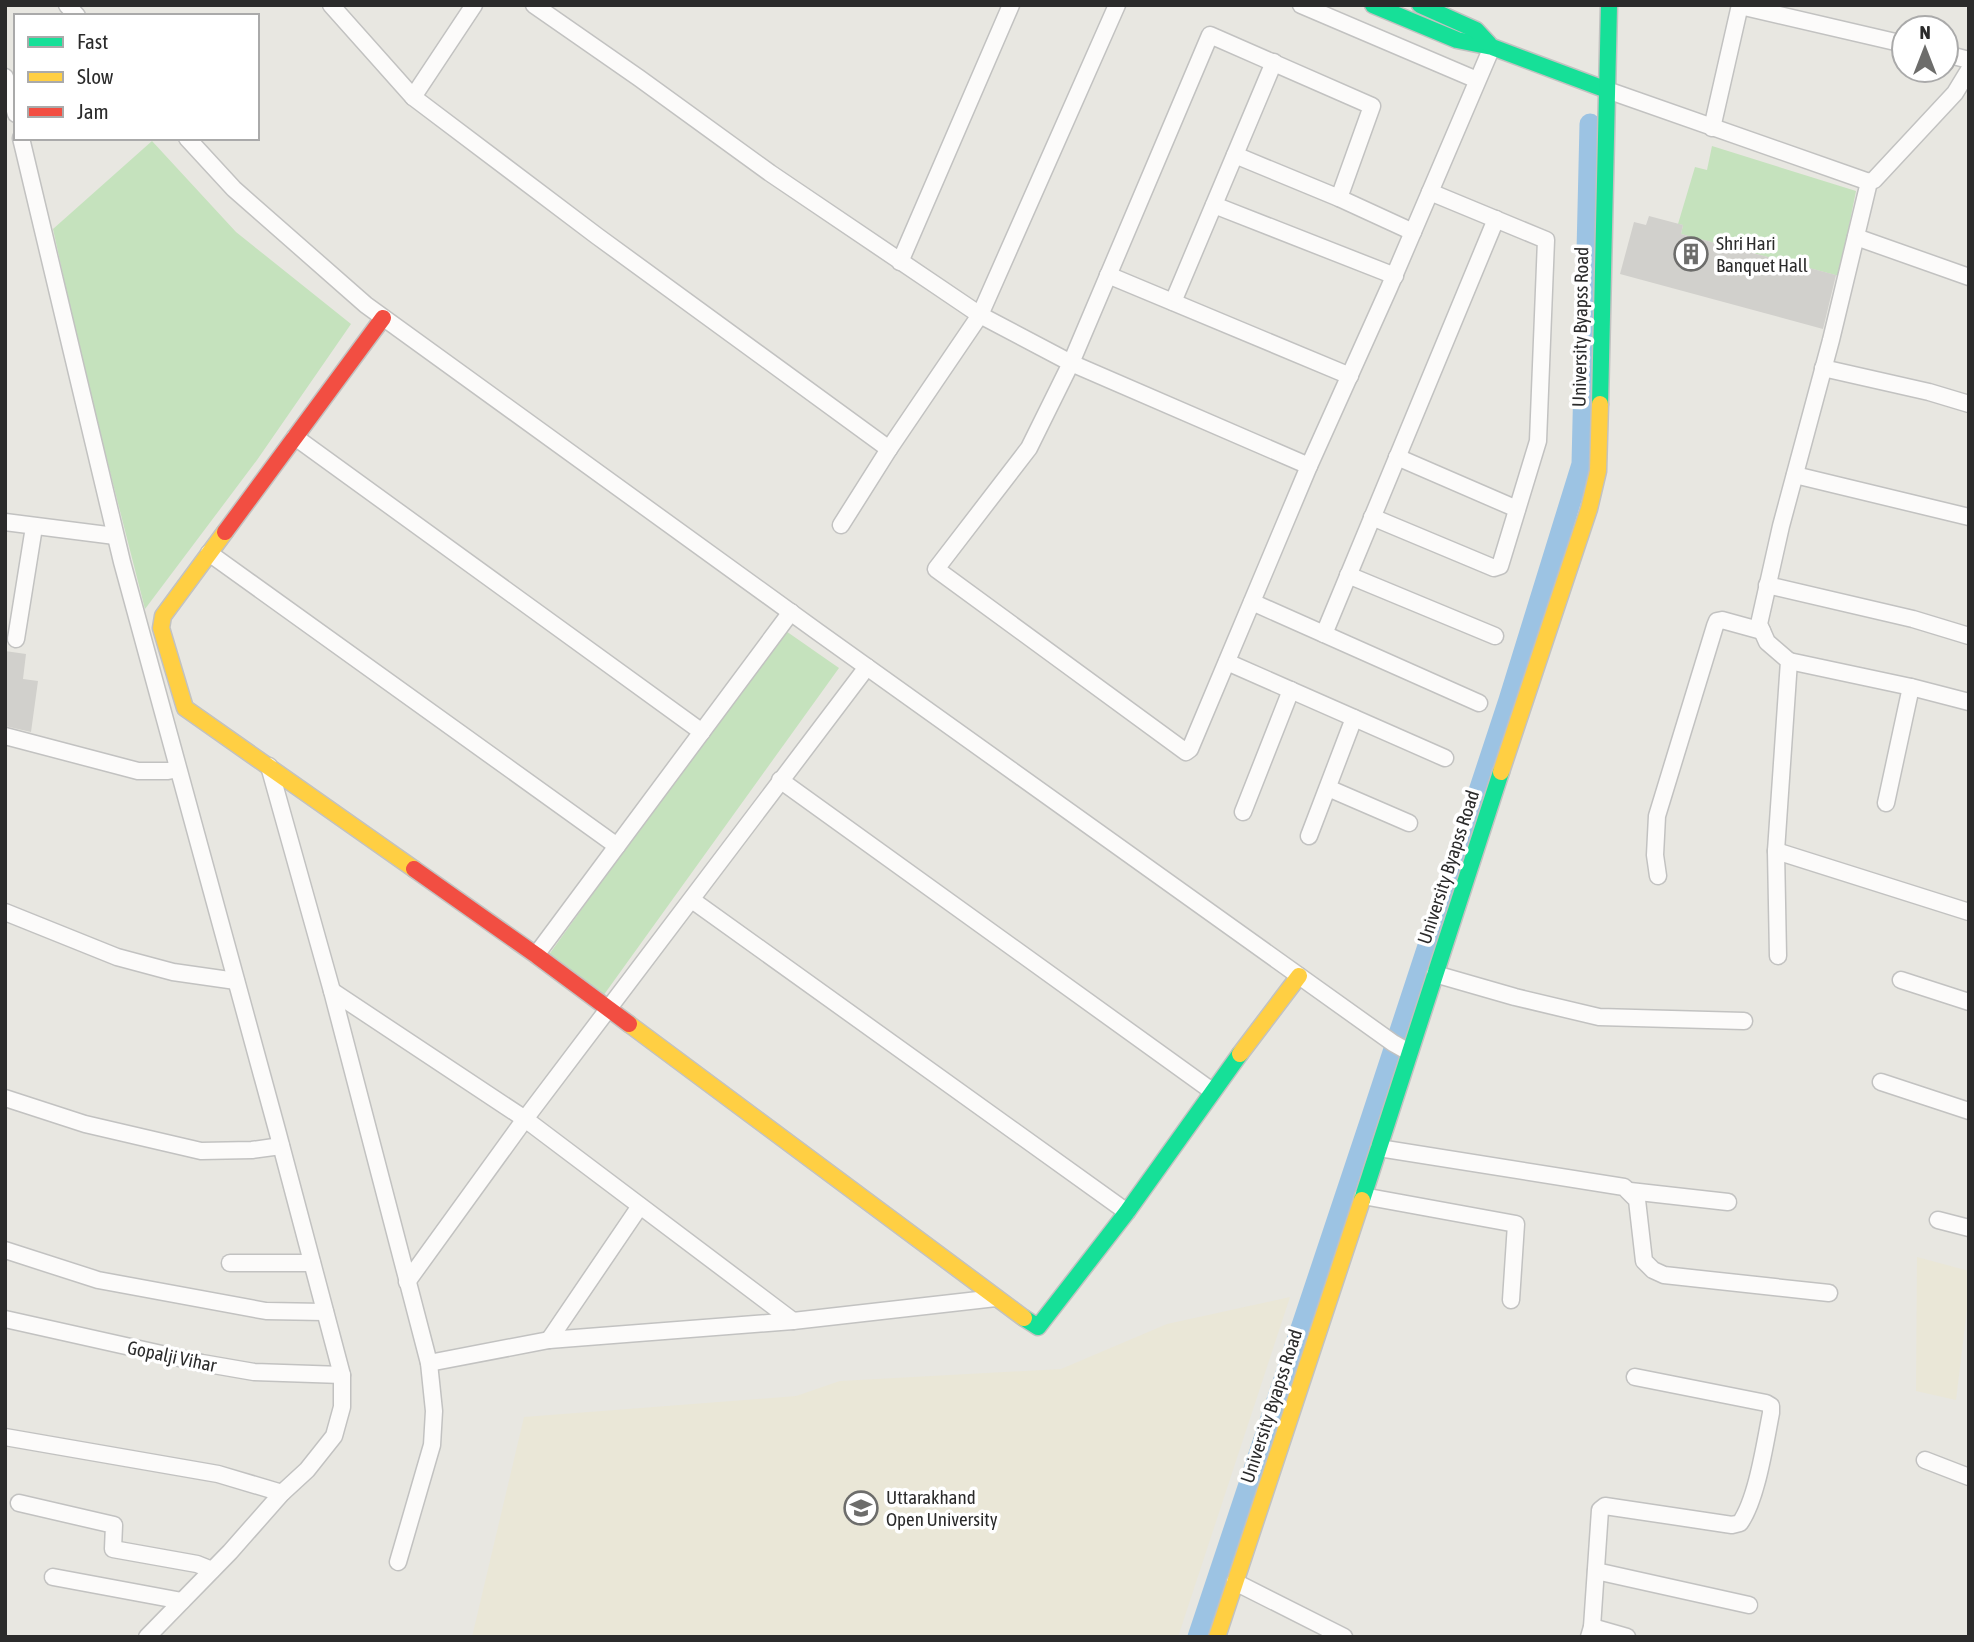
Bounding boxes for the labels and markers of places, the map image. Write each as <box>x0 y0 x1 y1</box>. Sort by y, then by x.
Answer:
place label: Shri Hari Banquet Hall <box>1716 232 1808 276</box>
building icon: Shri Hari Banquet Hall <box>1672 235 1710 273</box>
place label: Uttarakhand Open University <box>886 1486 998 1530</box>
school or university icon: Uttarakhand Open University <box>842 1489 880 1527</box>

